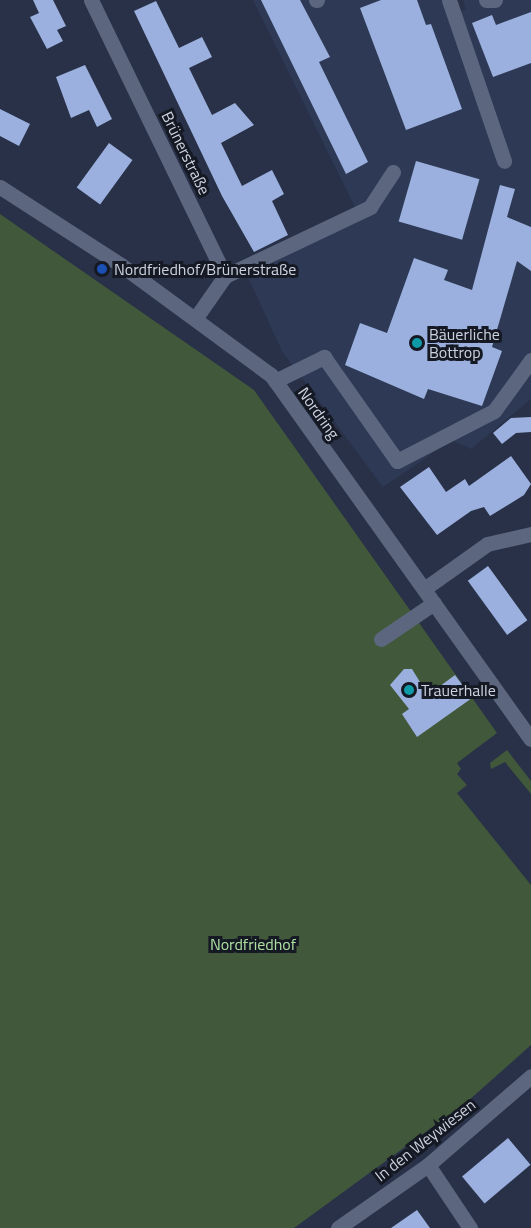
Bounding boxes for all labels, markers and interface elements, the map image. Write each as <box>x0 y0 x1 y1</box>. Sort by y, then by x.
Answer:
street label: Brünerstraße <box>158 108 214 198</box>
place label: Nordfriedhof/Brünerstraße <box>114 259 296 279</box>
marker: Nordfriedhof/Brünerstraße <box>95 262 109 276</box>
place label: Bäuerliche Bottrop <box>429 324 500 362</box>
marker: Bäuerliche Bottrop <box>410 336 424 350</box>
street label: Nordring <box>294 383 344 443</box>
place label: Trauerhalle <box>421 680 496 700</box>
marker: Trauerhalle <box>402 683 416 697</box>
park label: Nordfriedhof <box>210 934 296 954</box>
street label: In den Weywiesen <box>371 1095 479 1185</box>

